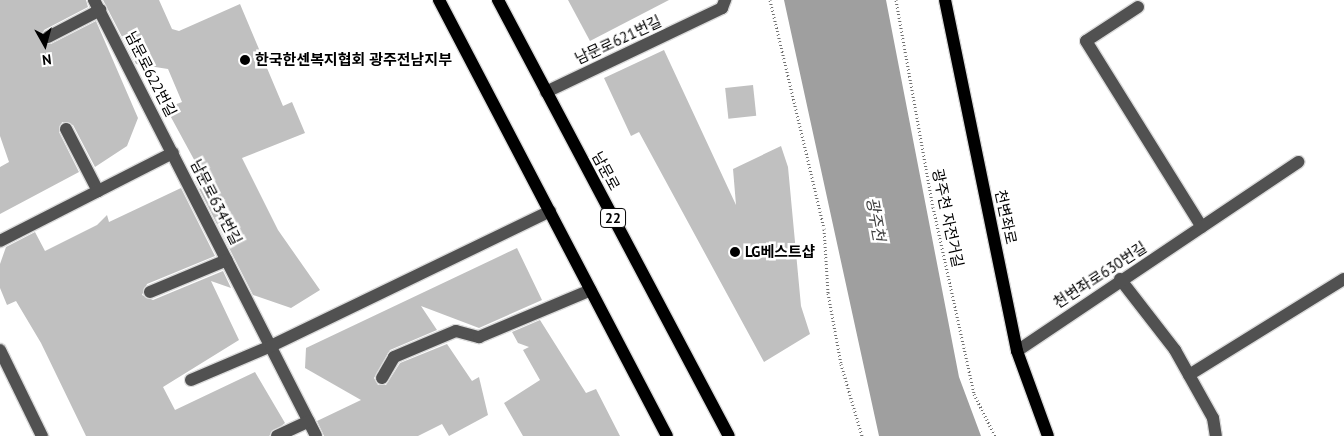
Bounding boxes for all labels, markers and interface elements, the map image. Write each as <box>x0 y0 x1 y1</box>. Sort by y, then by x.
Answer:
street label: 남문로621번길 <box>572 12 664 68</box>
north arrow <box>20 20 70 70</box>
street label: 남문로622번길 <box>122 28 180 120</box>
text: N <box>41 50 52 69</box>
place label: 한국한센복지협회 광주전남지부 <box>255 51 452 69</box>
marker: 한국한센복지협회 광주전남지부 <box>239 54 251 66</box>
street label: 남문로 <box>588 148 624 194</box>
street label: 남문로634번길 <box>187 156 245 248</box>
street label: 광주천 자전거길 <box>929 167 967 269</box>
street label: 천변좌로 <box>991 188 1021 246</box>
water label: 광주천 <box>863 196 889 242</box>
road number: 22 <box>599 207 627 230</box>
street label: 천변좌로630번길 <box>1050 238 1150 312</box>
place label: LG베스트샵 <box>745 243 816 261</box>
marker: LG베스트샵 <box>729 246 741 258</box>

